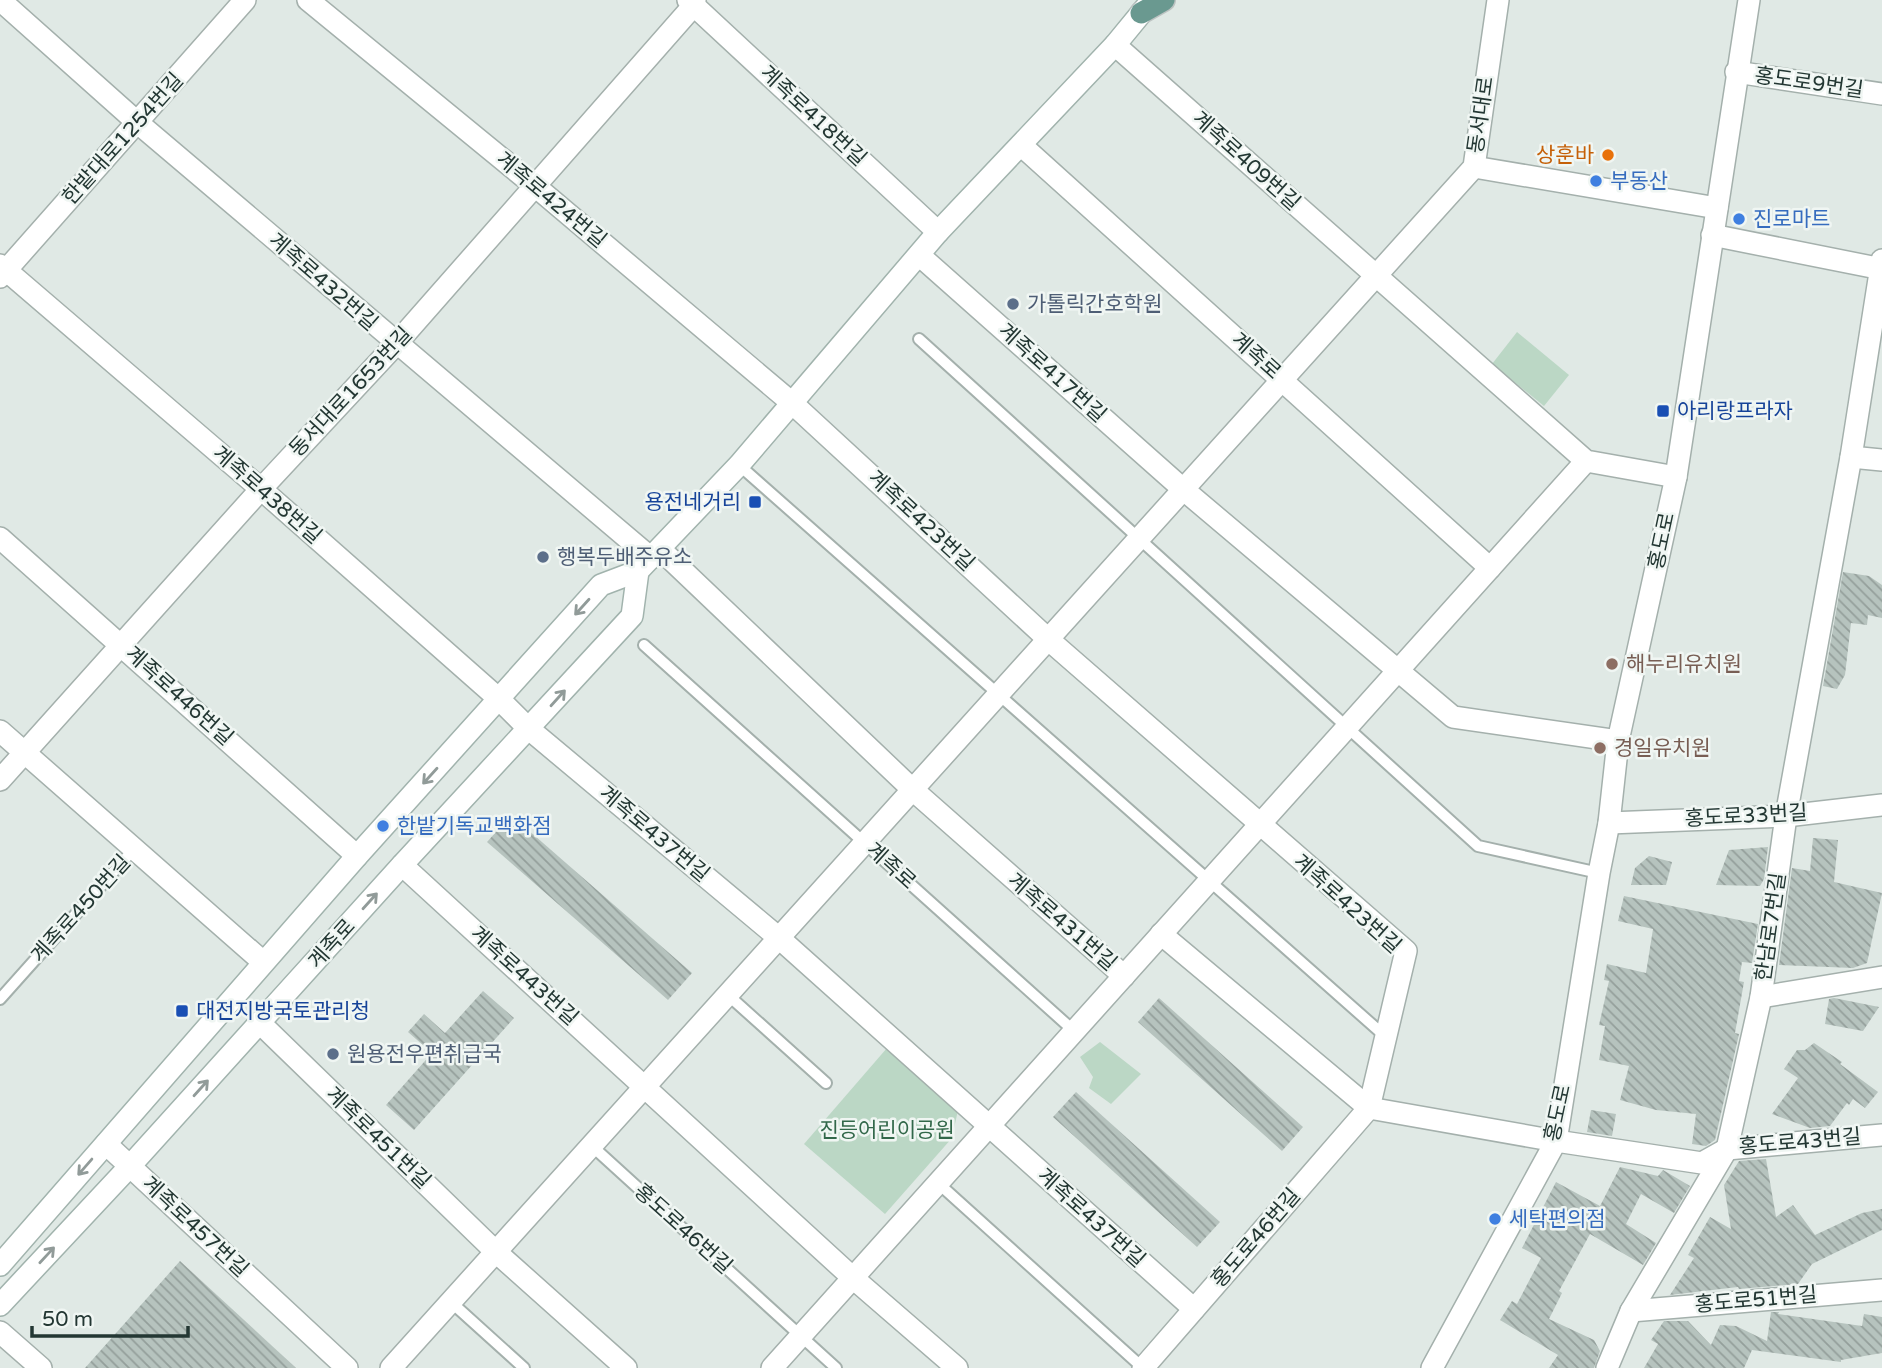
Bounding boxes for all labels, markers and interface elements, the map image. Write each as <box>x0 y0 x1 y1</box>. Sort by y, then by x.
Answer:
street label: 계족로418번길 <box>755 60 871 172</box>
street label: 홍도로9번길 <box>1753 63 1865 103</box>
street label: 한밭대로1254번길 <box>57 68 189 210</box>
street label: 동서대로 <box>1463 75 1499 155</box>
street label: 계족로409번길 <box>1187 106 1305 216</box>
place label: 상훈바 <box>1536 143 1594 168</box>
street label: 계족로424번길 <box>491 147 611 253</box>
marker: 상훈바 <box>1600 147 1616 163</box>
place label: 부동산 <box>1610 169 1668 194</box>
marker: 부동산 <box>1588 173 1604 189</box>
place label: 진로마트 <box>1753 207 1830 232</box>
marker: 진로마트 <box>1731 211 1747 227</box>
street label: 계족로432번길 <box>263 228 383 336</box>
place label: 가톨릭간호학원 <box>1027 292 1162 317</box>
marker: 가톨릭간호학원 <box>1005 296 1021 312</box>
street label: 계족로417번길 <box>993 318 1111 428</box>
street label: 동서대로1653번길 <box>284 322 418 462</box>
street label: 계족로 <box>1226 327 1286 385</box>
place label: 아리랑프라자 <box>1677 399 1793 424</box>
marker: 아리랑프라자 <box>1655 403 1671 419</box>
street label: 계족로438번길 <box>207 441 327 549</box>
street label: 계족로423번길 <box>863 465 979 577</box>
place label: 용전네거리 <box>644 490 741 515</box>
marker: 용전네거리 <box>747 494 763 510</box>
street label: 홍도로 <box>1644 510 1680 572</box>
place label: 행복두배주유소 <box>557 545 692 570</box>
marker: 행복두배주유소 <box>535 549 551 565</box>
one-way arrow <box>574 597 590 615</box>
street label: 계족로446번길 <box>120 641 238 751</box>
place label: 해누리유치원 <box>1626 652 1742 677</box>
marker: 해누리유치원 <box>1604 656 1620 672</box>
one-way arrow <box>549 690 566 707</box>
place label: 경일유치원 <box>1614 736 1711 761</box>
marker: 경일유치원 <box>1592 740 1608 756</box>
one-way arrow <box>422 767 438 785</box>
street label: 계족로437번길 <box>594 781 714 887</box>
street label: 홍도로33번길 <box>1684 800 1808 832</box>
place label: 한밭기독교백화점 <box>397 814 552 839</box>
marker: 한밭기독교백화점 <box>375 818 391 834</box>
street label: 계족로 <box>861 837 921 895</box>
street label: 계족로423번길 <box>1288 849 1406 959</box>
street label: 계족로450번길 <box>26 850 136 968</box>
street label: 계족로431번길 <box>1002 868 1122 976</box>
street label: 한남로7번길 <box>1751 871 1791 983</box>
one-way arrow <box>362 892 378 910</box>
street label: 계족로 <box>303 914 361 974</box>
street label: 계족로443번길 <box>465 921 583 1031</box>
place label: 대전지방국토관리청 <box>196 999 370 1024</box>
marker: 대전지방국토관리청 <box>174 1003 190 1019</box>
place label: 원용전우편취급국 <box>347 1042 502 1067</box>
marker: 원용전우편취급국 <box>325 1046 341 1062</box>
one-way arrow <box>193 1080 210 1097</box>
street label: 계족로451번길 <box>320 1082 436 1194</box>
street label: 홍도로 <box>1540 1082 1576 1144</box>
park label: 진등어린이공원 <box>819 1118 955 1143</box>
street label: 홍도로43번길 <box>1738 1124 1862 1160</box>
one-way arrow <box>77 1158 93 1176</box>
street label: 계족로437번길 <box>1032 1163 1150 1273</box>
street label: 계족로457번길 <box>137 1171 253 1283</box>
street label: 홍도로46번길 <box>629 1179 737 1279</box>
street label: 홍도로46번길 <box>1206 1183 1306 1293</box>
place label: 세탁편의점 <box>1509 1207 1606 1232</box>
marker: 세탁편의점 <box>1487 1211 1503 1227</box>
one-way arrow <box>38 1247 55 1264</box>
street label: 홍도로51번길 <box>1694 1282 1818 1318</box>
scale bar <box>32 1294 187 1338</box>
text: 50 m <box>42 1307 93 1332</box>

